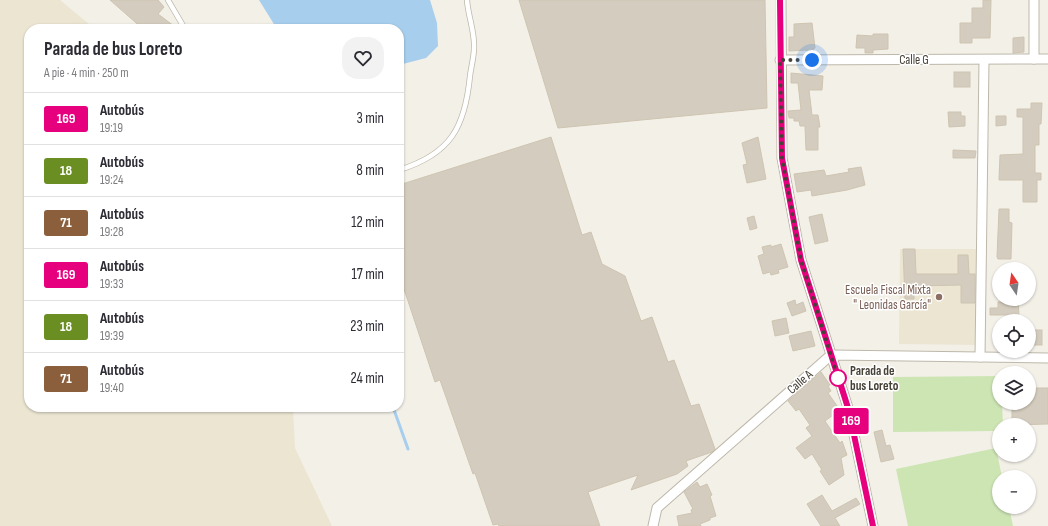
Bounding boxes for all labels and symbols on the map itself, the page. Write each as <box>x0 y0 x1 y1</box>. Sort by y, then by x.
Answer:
your location <box>802 50 822 70</box>
street label: Calle G <box>899 52 929 68</box>
north arrow <box>992 262 1036 306</box>
place label: Escuela Fiscal Mixta " Leonidas García" <box>845 282 931 313</box>
marker: Escuela Fiscal Mixta " Leonidas García" <box>934 292 944 302</box>
place label: Parada de bus Loreto <box>850 363 899 394</box>
street label: Calle A <box>784 366 816 397</box>
marker: Parada de bus Loreto <box>829 369 847 387</box>
line badge: 169 <box>828 408 874 434</box>

